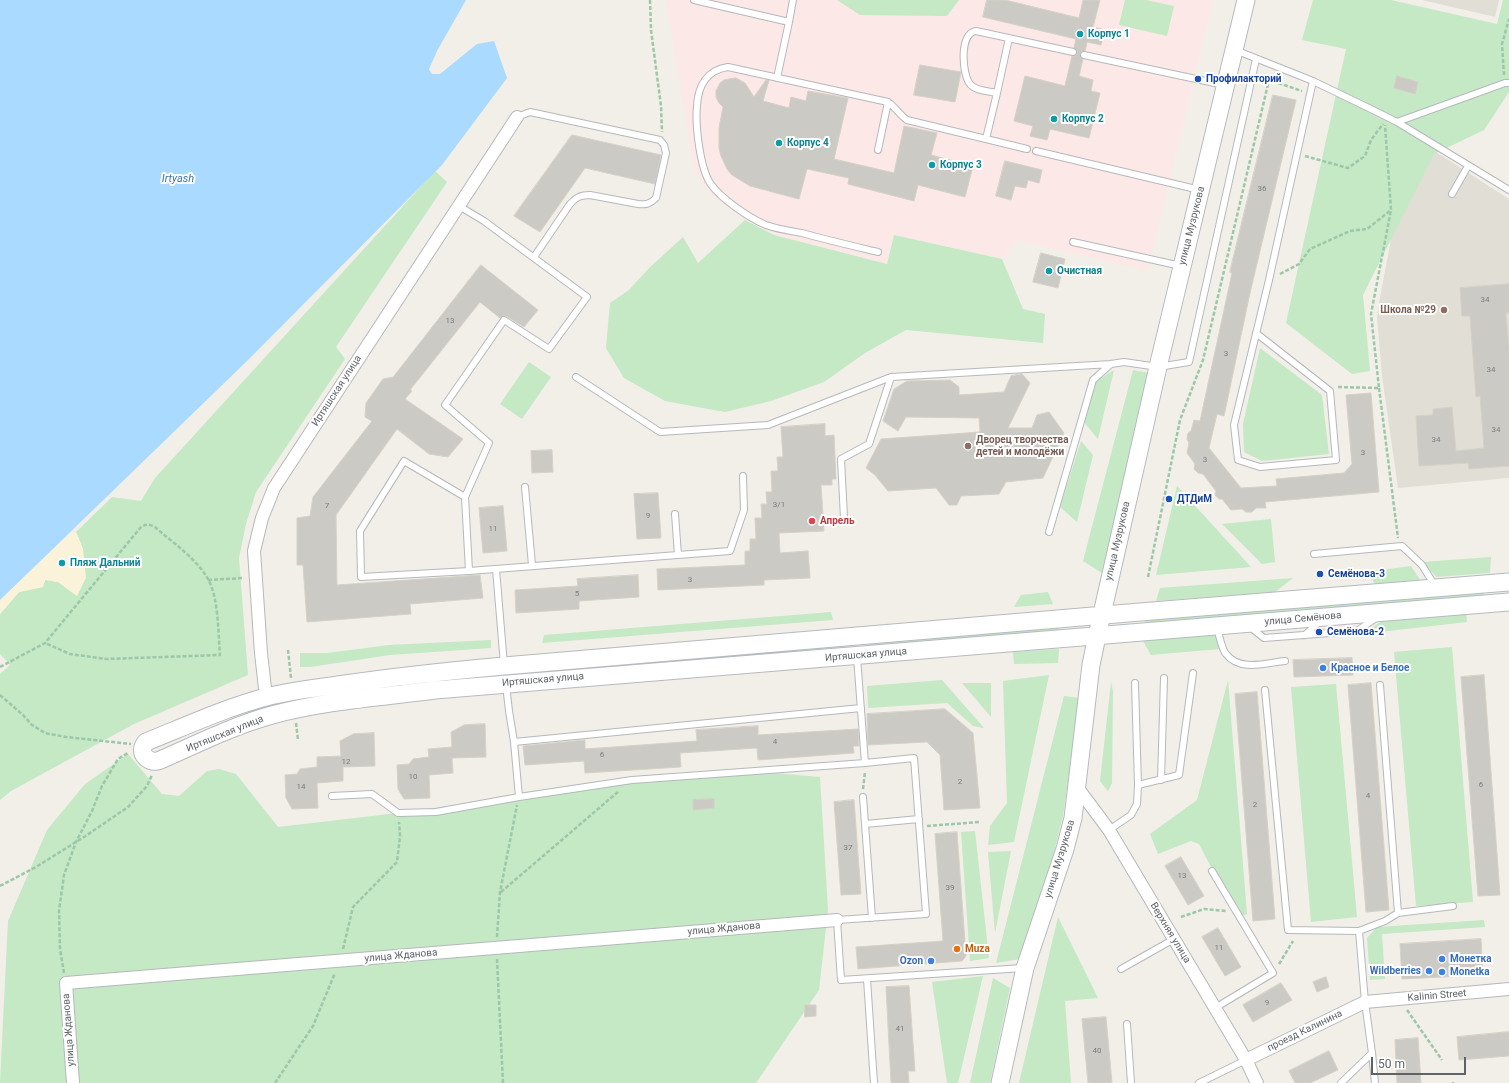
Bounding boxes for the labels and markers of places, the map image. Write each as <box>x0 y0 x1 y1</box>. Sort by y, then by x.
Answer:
place label: Корпус 1 <box>1088 28 1130 40</box>
marker: Корпус 1 <box>1075 29 1085 39</box>
place label: Профилакторий <box>1206 73 1282 85</box>
marker: Профилакторий <box>1193 74 1203 84</box>
place label: Корпус 2 <box>1062 113 1104 125</box>
marker: Корпус 2 <box>1049 114 1059 124</box>
place label: Корпус 4 <box>787 137 829 149</box>
marker: Корпус 4 <box>774 138 784 148</box>
place label: Корпус 3 <box>940 159 982 171</box>
marker: Корпус 3 <box>927 160 937 170</box>
place label: Очистная <box>1057 265 1102 277</box>
marker: Очистная <box>1044 266 1054 276</box>
place label: Школа №29 <box>1380 304 1436 316</box>
marker: Школа №29 <box>1439 305 1449 315</box>
place label: Дворец творчества детей и молодёжи <box>976 434 1069 458</box>
marker: Дворец творчества детей и молодёжи <box>963 441 973 451</box>
place label: ДТДиМ <box>1177 493 1212 505</box>
marker: ДТДиМ <box>1164 494 1174 504</box>
place label: Апрель <box>820 515 855 527</box>
marker: Апрель <box>807 516 817 526</box>
place label: Пляж Дальний <box>70 557 140 569</box>
marker: Пляж Дальний <box>57 558 67 568</box>
place label: Семёнова-3 <box>1328 568 1385 580</box>
marker: Семёнова-3 <box>1315 569 1325 579</box>
place label: Семёнова-2 <box>1327 626 1384 638</box>
marker: Семёнова-2 <box>1314 627 1324 637</box>
place label: Красное и Белое <box>1331 662 1409 674</box>
marker: Красное и Белое <box>1318 663 1328 673</box>
place label: Muza <box>965 943 990 955</box>
marker: Muza <box>952 944 962 954</box>
place label: Монетка <box>1450 953 1491 965</box>
marker: Монетка <box>1437 954 1447 964</box>
place label: Ozon <box>900 955 923 967</box>
marker: Ozon <box>926 956 936 966</box>
place label: Wildberries <box>1370 965 1421 977</box>
marker: Wildberries <box>1424 966 1434 976</box>
place label: Monetka <box>1450 966 1489 978</box>
marker: Monetka <box>1437 967 1447 977</box>

